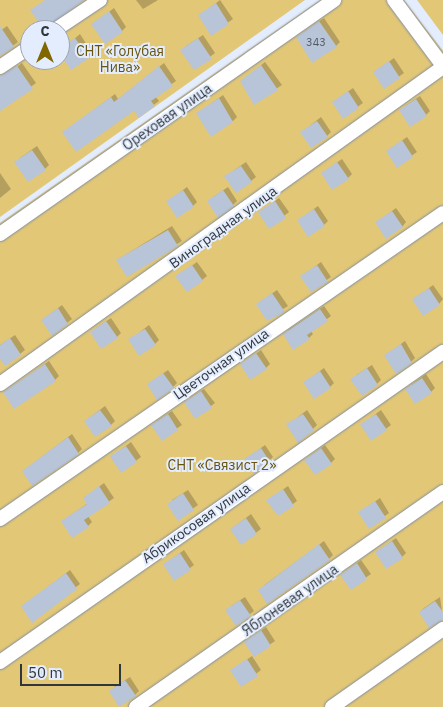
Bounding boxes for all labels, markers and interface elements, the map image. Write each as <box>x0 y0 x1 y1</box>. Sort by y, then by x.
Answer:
north arrow <box>20 20 70 70</box>
text: С <box>40 22 50 40</box>
house number: 343 <box>306 35 326 49</box>
park label: СНТ «Голубая Нива» <box>76 43 164 75</box>
street label: Ореховая улица <box>119 80 215 154</box>
street label: Виноградная улица <box>166 182 280 272</box>
street label: Цветочная улица <box>170 325 272 403</box>
park label: СНТ «Связист 2» <box>168 457 276 473</box>
street label: Абрикосовая улица <box>139 479 253 567</box>
street label: Яблоневая улица <box>239 561 341 639</box>
scale bar <box>22 654 124 686</box>
text: 50 m <box>28 663 63 682</box>

